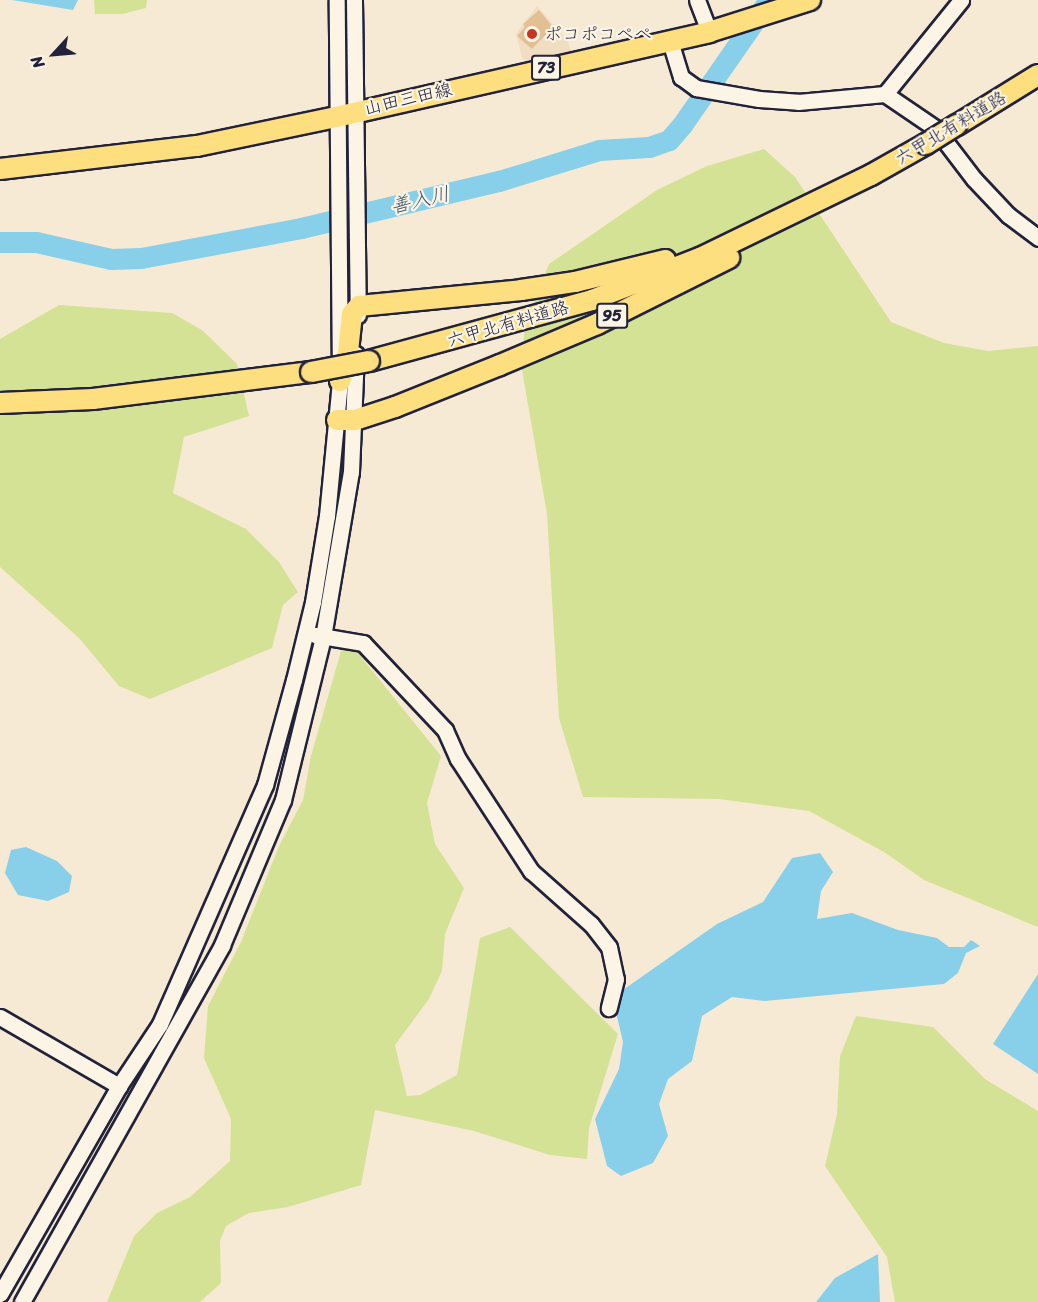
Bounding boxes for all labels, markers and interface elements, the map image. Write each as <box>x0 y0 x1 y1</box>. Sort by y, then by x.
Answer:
place label: ポコポコぺぺ <box>544 23 652 45</box>
north arrow <box>24 24 84 84</box>
marker: ポコポコぺぺ <box>525 27 539 41</box>
text: N <box>22 51 53 73</box>
road number: 73 <box>531 55 561 81</box>
street label: 山田三田線 <box>362 78 454 120</box>
street label: 六甲北有料道路 <box>891 86 1011 170</box>
water label: 善入川 <box>388 182 452 218</box>
street label: 六甲北有料道路 <box>444 296 572 352</box>
road number: 95 <box>596 303 628 329</box>

